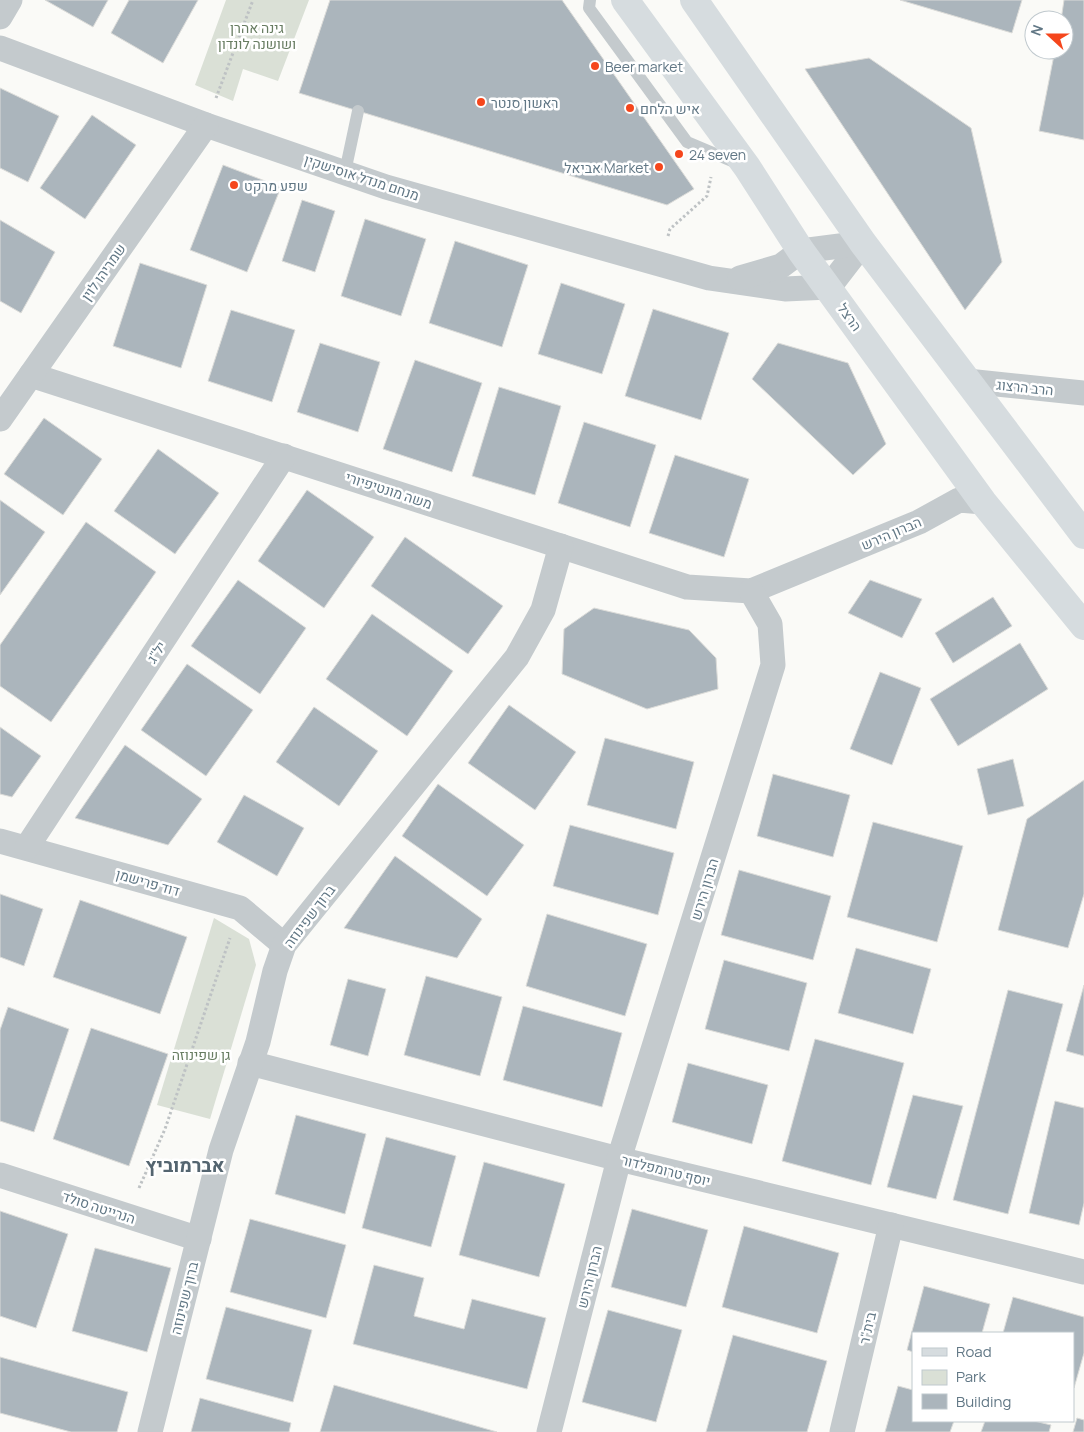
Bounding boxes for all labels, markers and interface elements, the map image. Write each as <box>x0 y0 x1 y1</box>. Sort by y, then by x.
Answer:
north arrow <box>1024 10 1074 60</box>
park label: גינה אהרן ושושנה לונדון <box>218 18 296 53</box>
text: N <box>1026 22 1047 38</box>
place label: Beer market <box>605 57 683 76</box>
marker: Beer market <box>589 60 601 72</box>
place label: ראשון סנטר <box>491 93 558 112</box>
marker: ראשון סנטר <box>475 96 487 108</box>
place label: איש הלחם <box>640 99 700 118</box>
marker: איש הלחם <box>624 102 636 114</box>
place label: 24 seven <box>689 145 746 164</box>
marker: 24 seven <box>673 148 685 160</box>
street label: מנחם מנדל אוסישקין <box>302 149 422 205</box>
place label: אביאל Market <box>564 158 649 177</box>
marker: אביאל Market <box>653 161 665 173</box>
place label: שפע מרקט <box>244 176 308 195</box>
marker: שפע מרקט <box>228 179 240 191</box>
street label: שמריהו לוין <box>76 240 130 304</box>
street label: הרצל <box>834 299 866 335</box>
street label: הרב הרצוג <box>995 375 1055 399</box>
street label: משה מונטיפיורי <box>343 467 435 513</box>
street label: הברון הירש <box>858 512 924 554</box>
street label: יל"ג <box>142 637 170 667</box>
street label: הברון הירש <box>686 856 722 922</box>
street label: דוד פרישמן <box>114 864 182 900</box>
street label: ברוך שפינוזה <box>279 880 339 952</box>
park label: גן שפינוזה <box>172 1045 230 1064</box>
street label: יוסף טרומפלדור <box>619 1150 713 1190</box>
district label: אברמוביץ <box>146 1152 224 1178</box>
street label: הנרייטה סולד <box>60 1186 138 1228</box>
street label: הברון הירש <box>572 1244 606 1310</box>
street label: ברוך שפינוזה <box>166 1259 202 1336</box>
street label: בית"ר <box>854 1309 880 1346</box>
legend <box>912 1332 1074 1422</box>
text: Road <box>956 1341 992 1362</box>
text: Park <box>956 1366 986 1387</box>
text: Building <box>956 1391 1011 1412</box>

